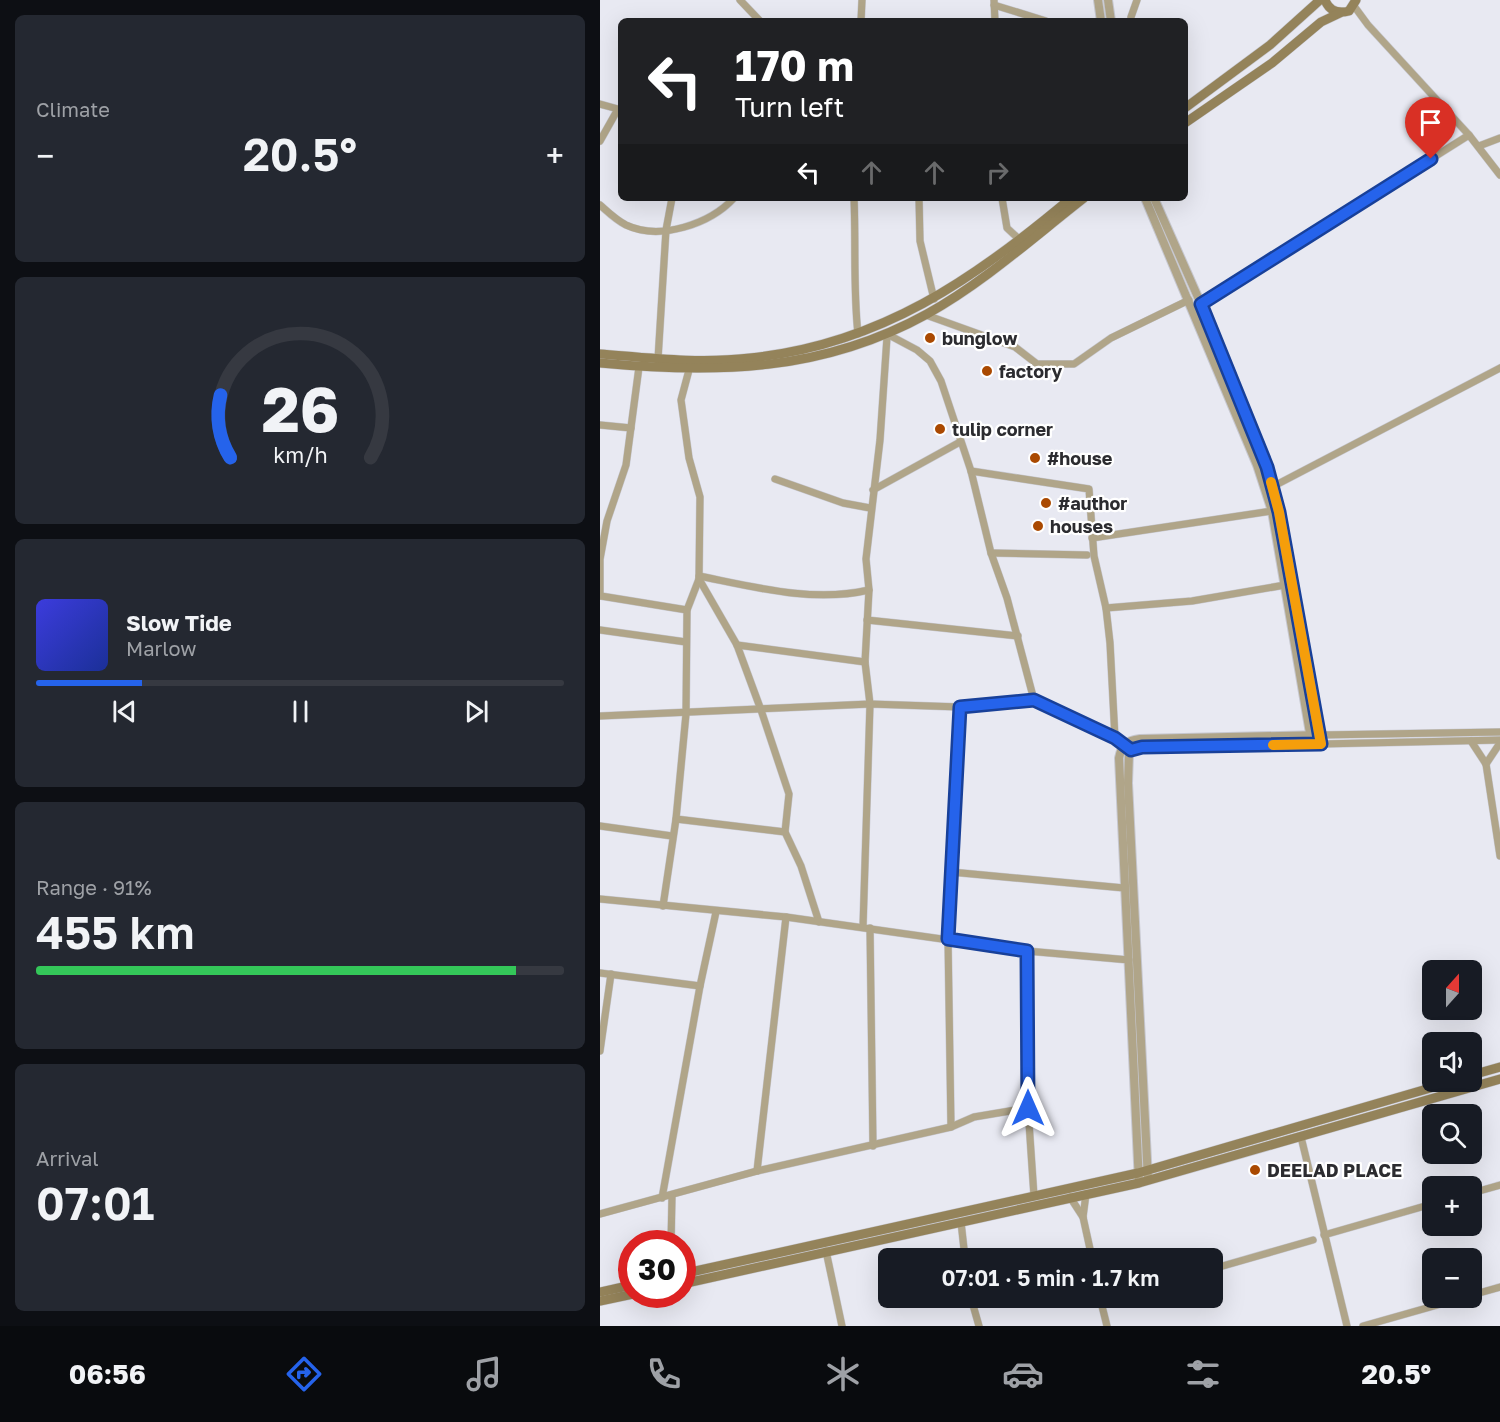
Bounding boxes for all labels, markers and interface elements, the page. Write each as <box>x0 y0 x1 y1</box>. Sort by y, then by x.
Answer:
text: 170 m <box>735 40 854 90</box>
icon: left <box>636 42 714 120</box>
text: Turn left <box>735 91 844 123</box>
text: Climate <box>36 97 110 121</box>
pin <box>1405 97 1456 159</box>
icon: arrive <box>1414 106 1447 139</box>
text: 20.5° <box>243 127 357 181</box>
text: − <box>36 136 54 175</box>
text: + <box>546 136 564 175</box>
icon: left <box>792 156 825 189</box>
icon: ahead <box>855 156 888 189</box>
icon: ahead <box>918 156 951 189</box>
icon: right <box>981 156 1014 189</box>
place label: bunglow <box>942 327 1017 349</box>
marker: bunglow <box>923 331 937 345</box>
place label: factory <box>999 360 1062 382</box>
marker: factory <box>980 364 994 378</box>
text: 26 <box>261 371 339 446</box>
place label: tulip corner <box>952 418 1053 440</box>
marker: tulip corner <box>933 422 947 436</box>
text: km/h <box>273 442 327 468</box>
place label: #house <box>1047 447 1113 469</box>
marker: #house <box>1028 451 1042 465</box>
place label: #author <box>1058 492 1127 514</box>
marker: #author <box>1039 496 1053 510</box>
place label: houses <box>1050 515 1113 537</box>
marker: houses <box>1031 519 1045 533</box>
text: Slow Tide <box>126 609 232 636</box>
text: Marlow <box>126 636 197 660</box>
icon: previous <box>108 695 141 728</box>
icon: pause <box>284 695 317 728</box>
icon: next <box>460 695 493 728</box>
text: Range · 91% <box>36 875 152 899</box>
text: 455 km <box>36 905 195 959</box>
north arrow <box>1422 960 1482 1020</box>
map controls <box>1422 960 1482 1308</box>
button: sound <box>1422 1032 1482 1092</box>
position arrow <box>996 1076 1060 1140</box>
button: search <box>1422 1104 1482 1164</box>
text: Arrival <box>36 1146 99 1170</box>
place label: DEELAD PLACE <box>1267 1159 1402 1181</box>
marker: DEELAD PLACE <box>1248 1163 1262 1177</box>
text: 07:01 <box>36 1176 154 1230</box>
button: + <box>1422 1176 1482 1236</box>
speed limit sign: 30 <box>618 1230 696 1308</box>
button: − <box>1422 1248 1482 1308</box>
text: 07:01 · 5 min · 1.7 km <box>942 1264 1159 1291</box>
icon: directions <box>283 1353 325 1395</box>
icon: music <box>463 1353 505 1395</box>
icon: phone <box>643 1353 685 1395</box>
icon: climate <box>822 1353 864 1395</box>
icon: car <box>1002 1353 1044 1395</box>
icon: filters <box>1182 1353 1224 1395</box>
text: 06:56 <box>69 1358 146 1390</box>
text: 20.5° <box>1361 1358 1431 1390</box>

